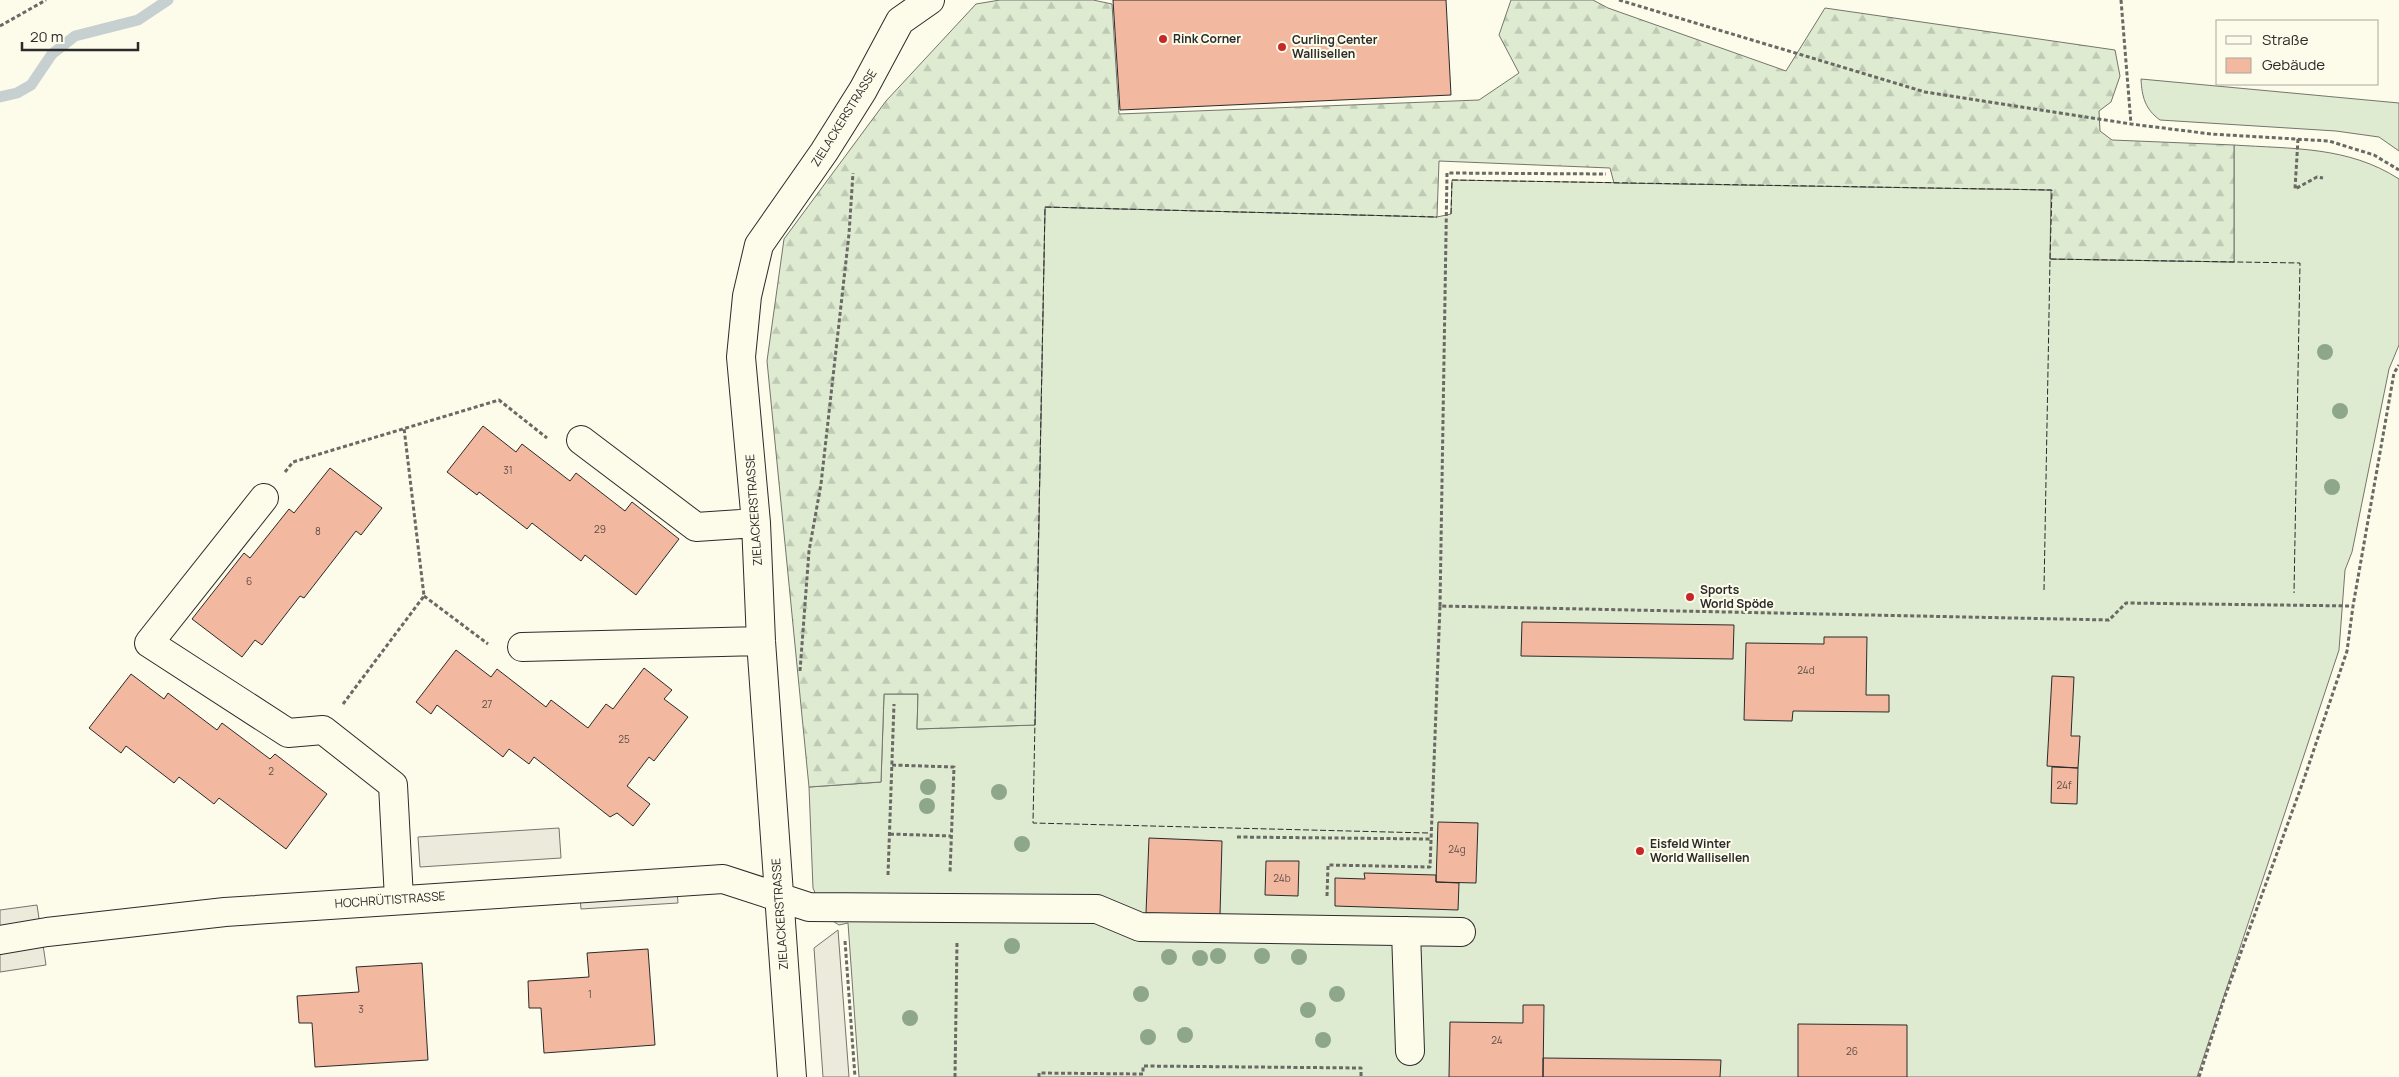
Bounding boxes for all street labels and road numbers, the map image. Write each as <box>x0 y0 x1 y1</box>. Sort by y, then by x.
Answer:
street label: ZIELACKERSTRASSE <box>807 66 881 170</box>
street label: ZIELACKERSTRASSE <box>741 453 766 566</box>
street label: ZIELACKERSTRASSE <box>767 857 792 970</box>
street label: HOCHRÜTISTRASSE <box>334 887 446 912</box>

